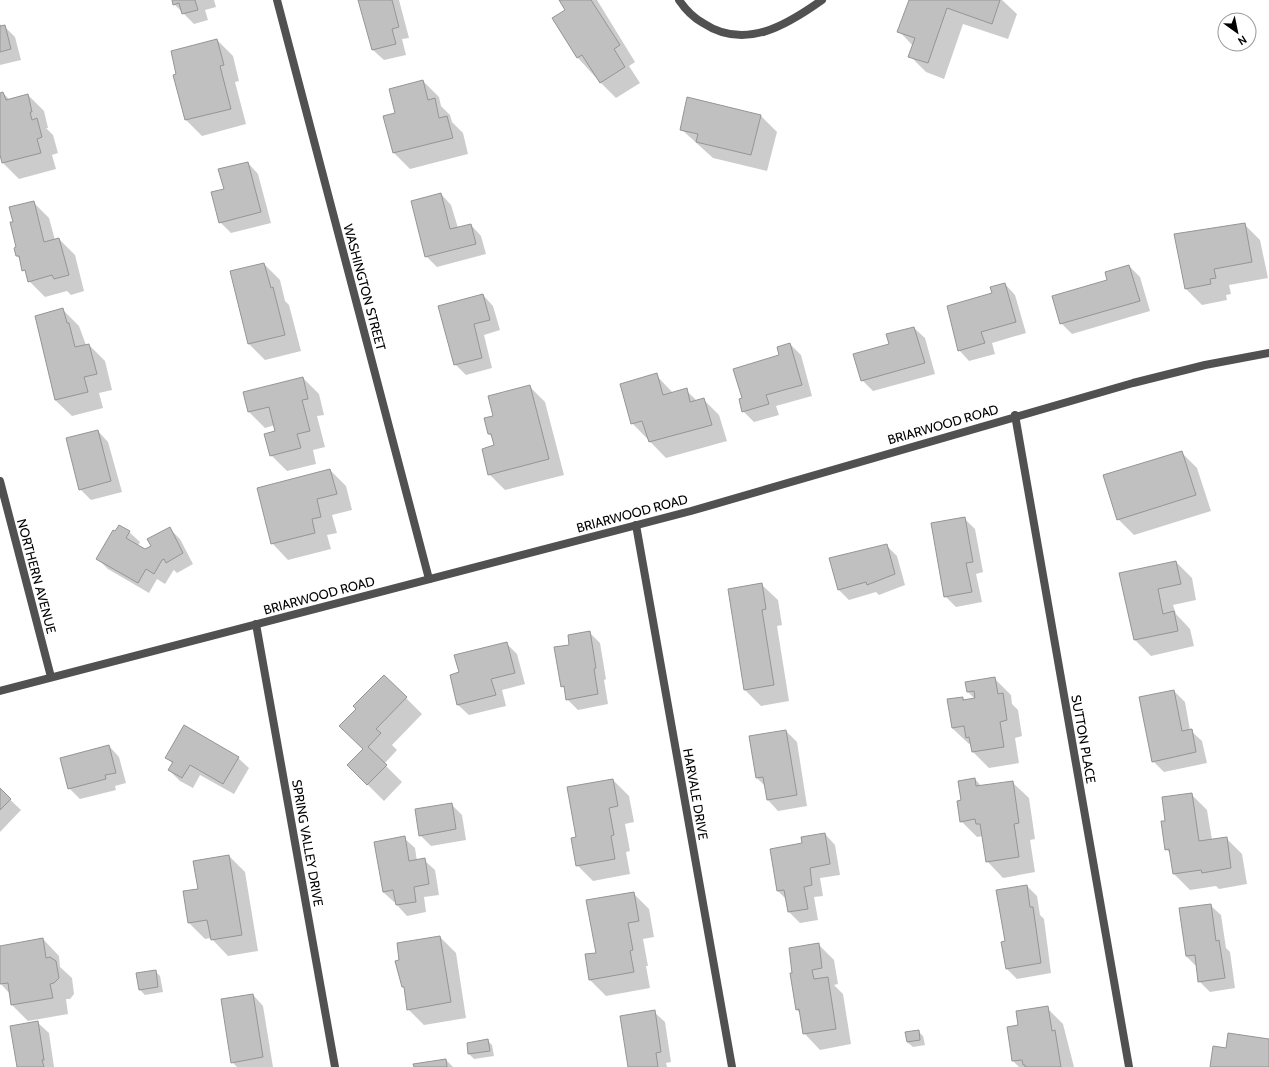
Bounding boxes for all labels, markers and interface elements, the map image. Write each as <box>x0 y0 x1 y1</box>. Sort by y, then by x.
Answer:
north arrow <box>1217 12 1257 52</box>
text: N <box>1235 32 1250 48</box>
street label: WASHINGTON STREET <box>340 222 390 352</box>
street label: BRIARWOOD ROAD <box>886 401 1000 447</box>
street label: BRIARWOOD ROAD <box>575 490 689 536</box>
street label: NORTHERN AVENUE <box>14 517 60 635</box>
street label: BRIARWOOD ROAD <box>262 572 376 618</box>
street label: SUTTON PLACE <box>1068 693 1100 785</box>
street label: HARVALE DRIVE <box>680 747 712 841</box>
street label: SPRING VALLEY DRIVE <box>289 778 327 908</box>

